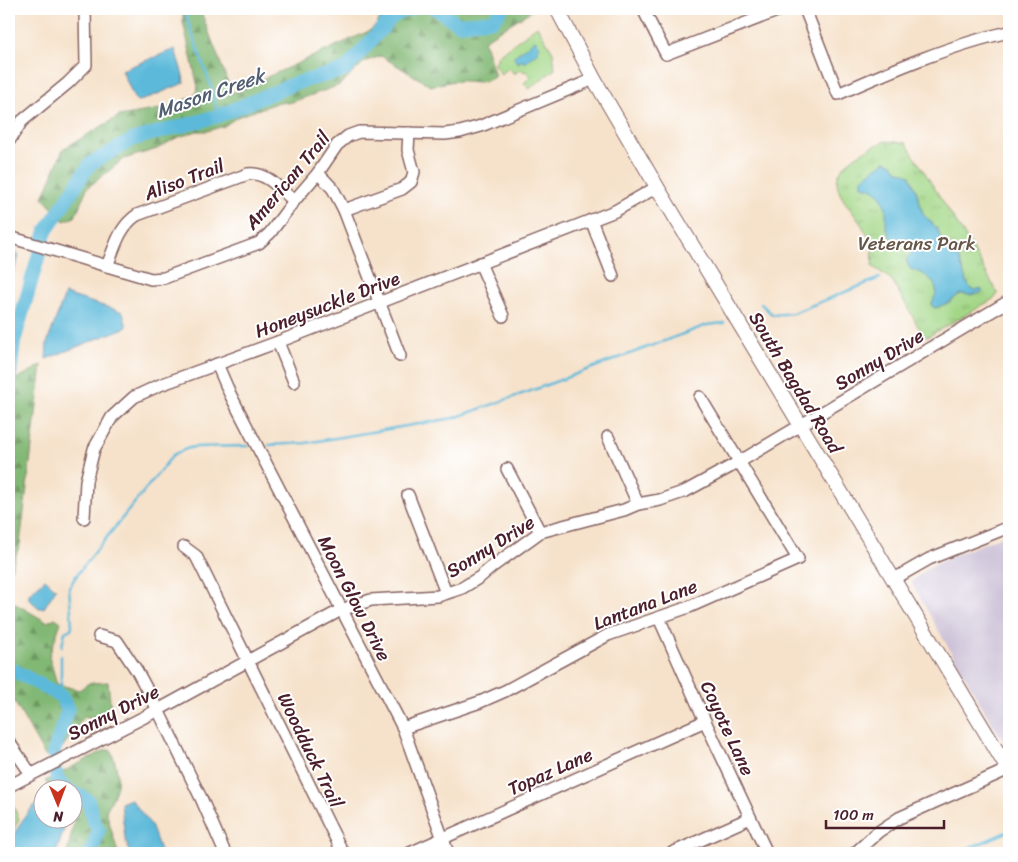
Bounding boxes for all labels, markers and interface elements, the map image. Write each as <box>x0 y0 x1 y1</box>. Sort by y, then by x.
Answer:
water label: Mason Creek <box>151 58 271 128</box>
street label: American Trail <box>235 123 339 238</box>
street label: Aliso Trail <box>138 149 230 210</box>
park label: Veterans Park <box>858 227 976 260</box>
street label: Honeysuckle Drive <box>250 262 405 347</box>
street label: South Bagdad Road <box>740 305 852 462</box>
street label: Sonny Drive <box>828 319 931 399</box>
street label: Sonny Drive <box>439 506 541 587</box>
street label: Moon Glow Drive <box>309 529 401 667</box>
street label: Lantana Lane <box>588 569 702 639</box>
street label: Sonny Drive <box>61 675 165 750</box>
street label: Coyote Lane <box>691 675 764 782</box>
street label: Woodduck Trail <box>268 687 353 814</box>
street label: Topaz Lane <box>502 738 598 805</box>
north arrow <box>32 780 82 830</box>
scale bar <box>826 797 943 829</box>
text: 100 m <box>833 802 874 828</box>
text: N <box>53 804 64 829</box>

